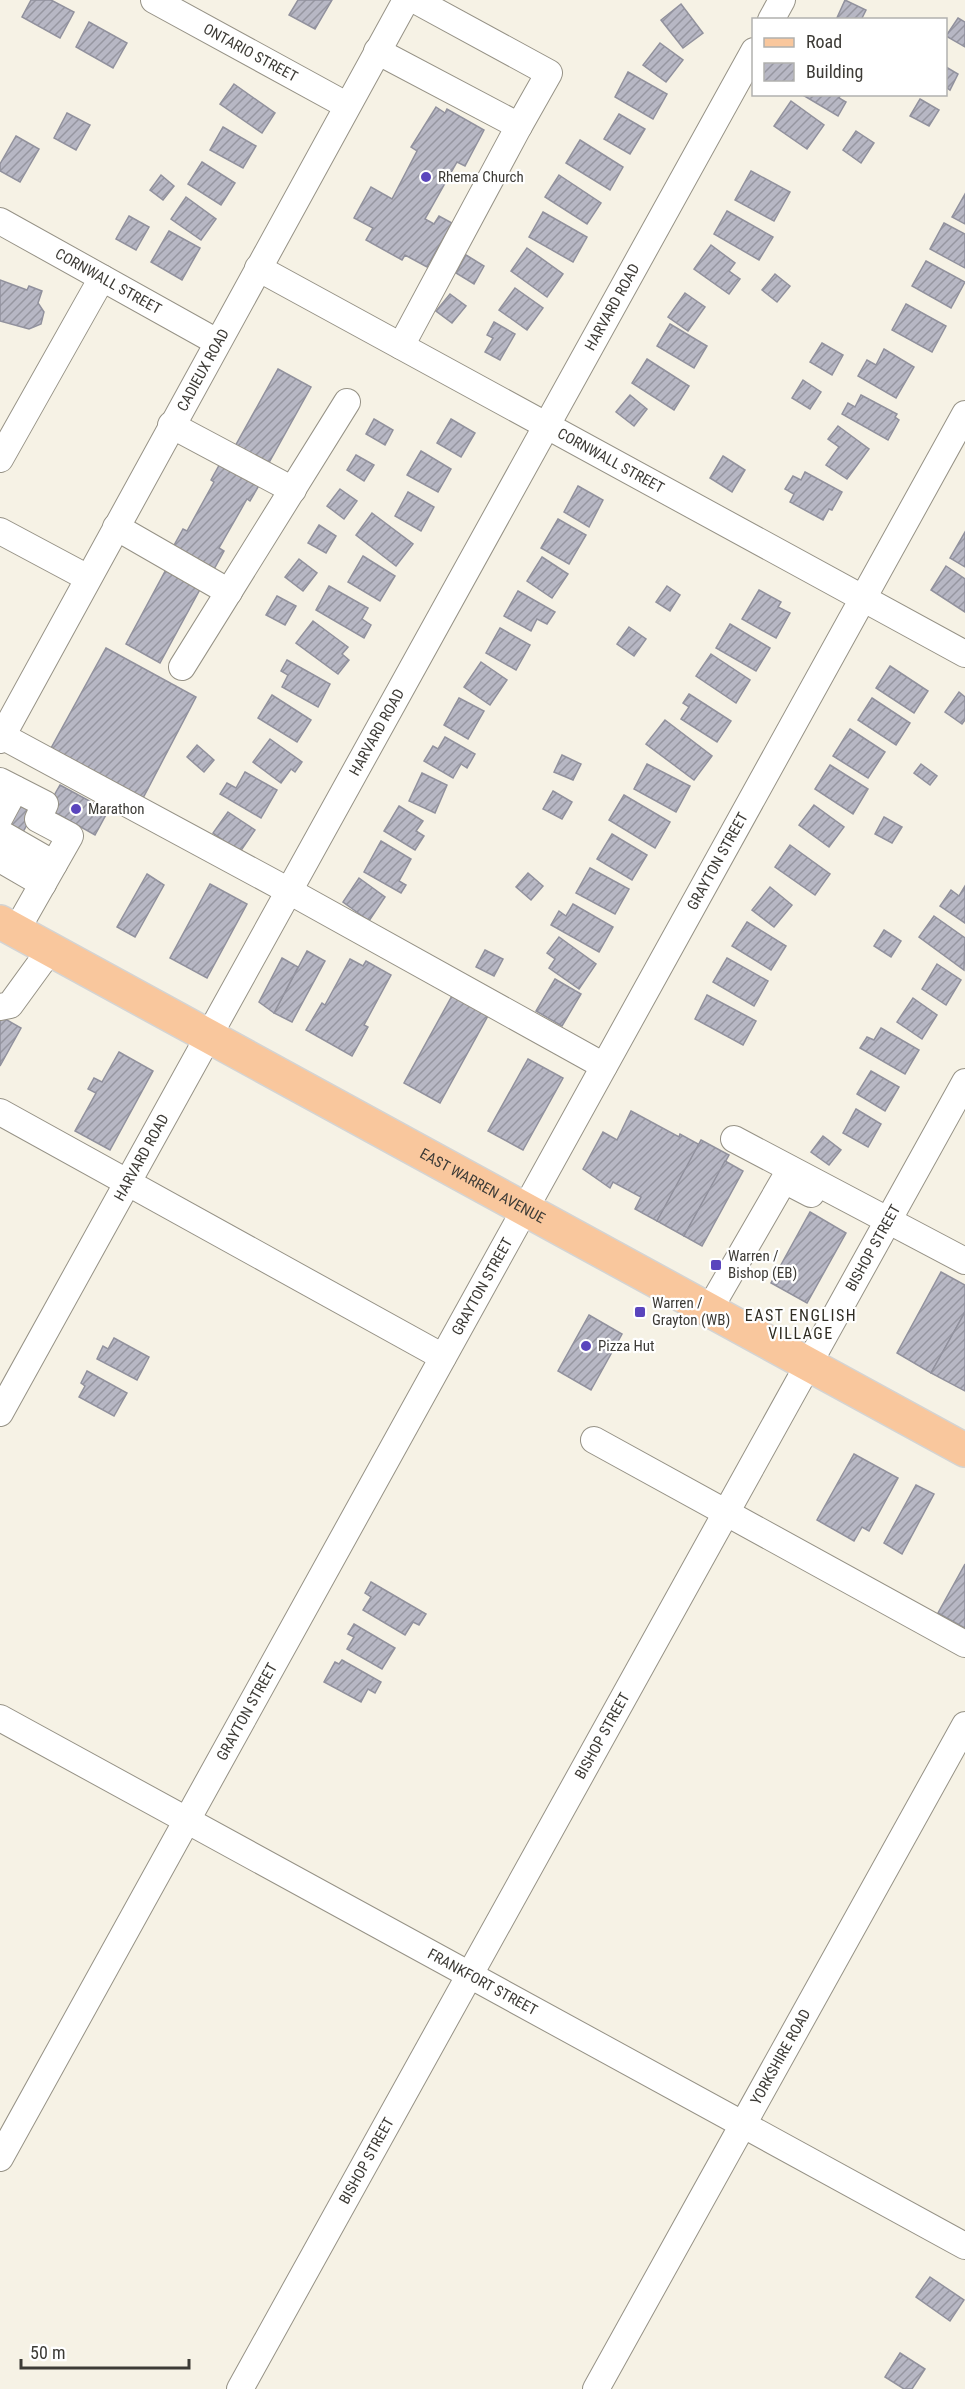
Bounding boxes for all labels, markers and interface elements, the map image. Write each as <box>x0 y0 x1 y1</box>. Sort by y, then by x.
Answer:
legend <box>752 18 947 96</box>
street label: ONTARIO STREET <box>200 20 301 86</box>
text: Road <box>806 31 842 52</box>
text: Building <box>806 61 863 82</box>
place label: Rhema Church <box>438 168 524 186</box>
marker: Rhema Church <box>419 170 433 184</box>
street label: CORNWALL STREET <box>52 245 165 318</box>
street label: HARVARD ROAD <box>581 261 643 354</box>
street label: CADIEUX ROAD <box>173 326 233 414</box>
street label: CORNWALL STREET <box>554 424 667 497</box>
street label: HARVARD ROAD <box>346 686 408 779</box>
place label: Marathon <box>88 800 144 818</box>
marker: Marathon <box>69 802 83 816</box>
street label: GRAYTON STREET <box>683 809 752 913</box>
street label: HARVARD ROAD <box>110 1111 173 1204</box>
street label: EAST WARREN AVENUE <box>417 1145 548 1227</box>
street label: BISHOP STREET <box>842 1201 904 1294</box>
street label: GRAYTON STREET <box>448 1234 516 1338</box>
place label: Warren / Bishop (EB) <box>728 1247 797 1282</box>
marker: Warren / Bishop (EB) <box>709 1258 723 1272</box>
place label: Warren / Grayton (WB) <box>652 1294 730 1329</box>
marker: Warren / Grayton (WB) <box>633 1305 647 1319</box>
district label: EAST ENGLISH VILLAGE <box>745 1306 857 1343</box>
place label: Pizza Hut <box>598 1337 655 1355</box>
marker: Pizza Hut <box>579 1339 593 1353</box>
street label: GRAYTON STREET <box>213 1660 281 1764</box>
street label: BISHOP STREET <box>571 1689 634 1782</box>
street label: FRANKFORT STREET <box>424 1945 541 2019</box>
street label: YORKSHIRE ROAD <box>747 2006 814 2108</box>
street label: BISHOP STREET <box>335 2114 398 2207</box>
scale bar <box>21 2332 189 2370</box>
text: 50 m <box>30 2342 65 2363</box>

